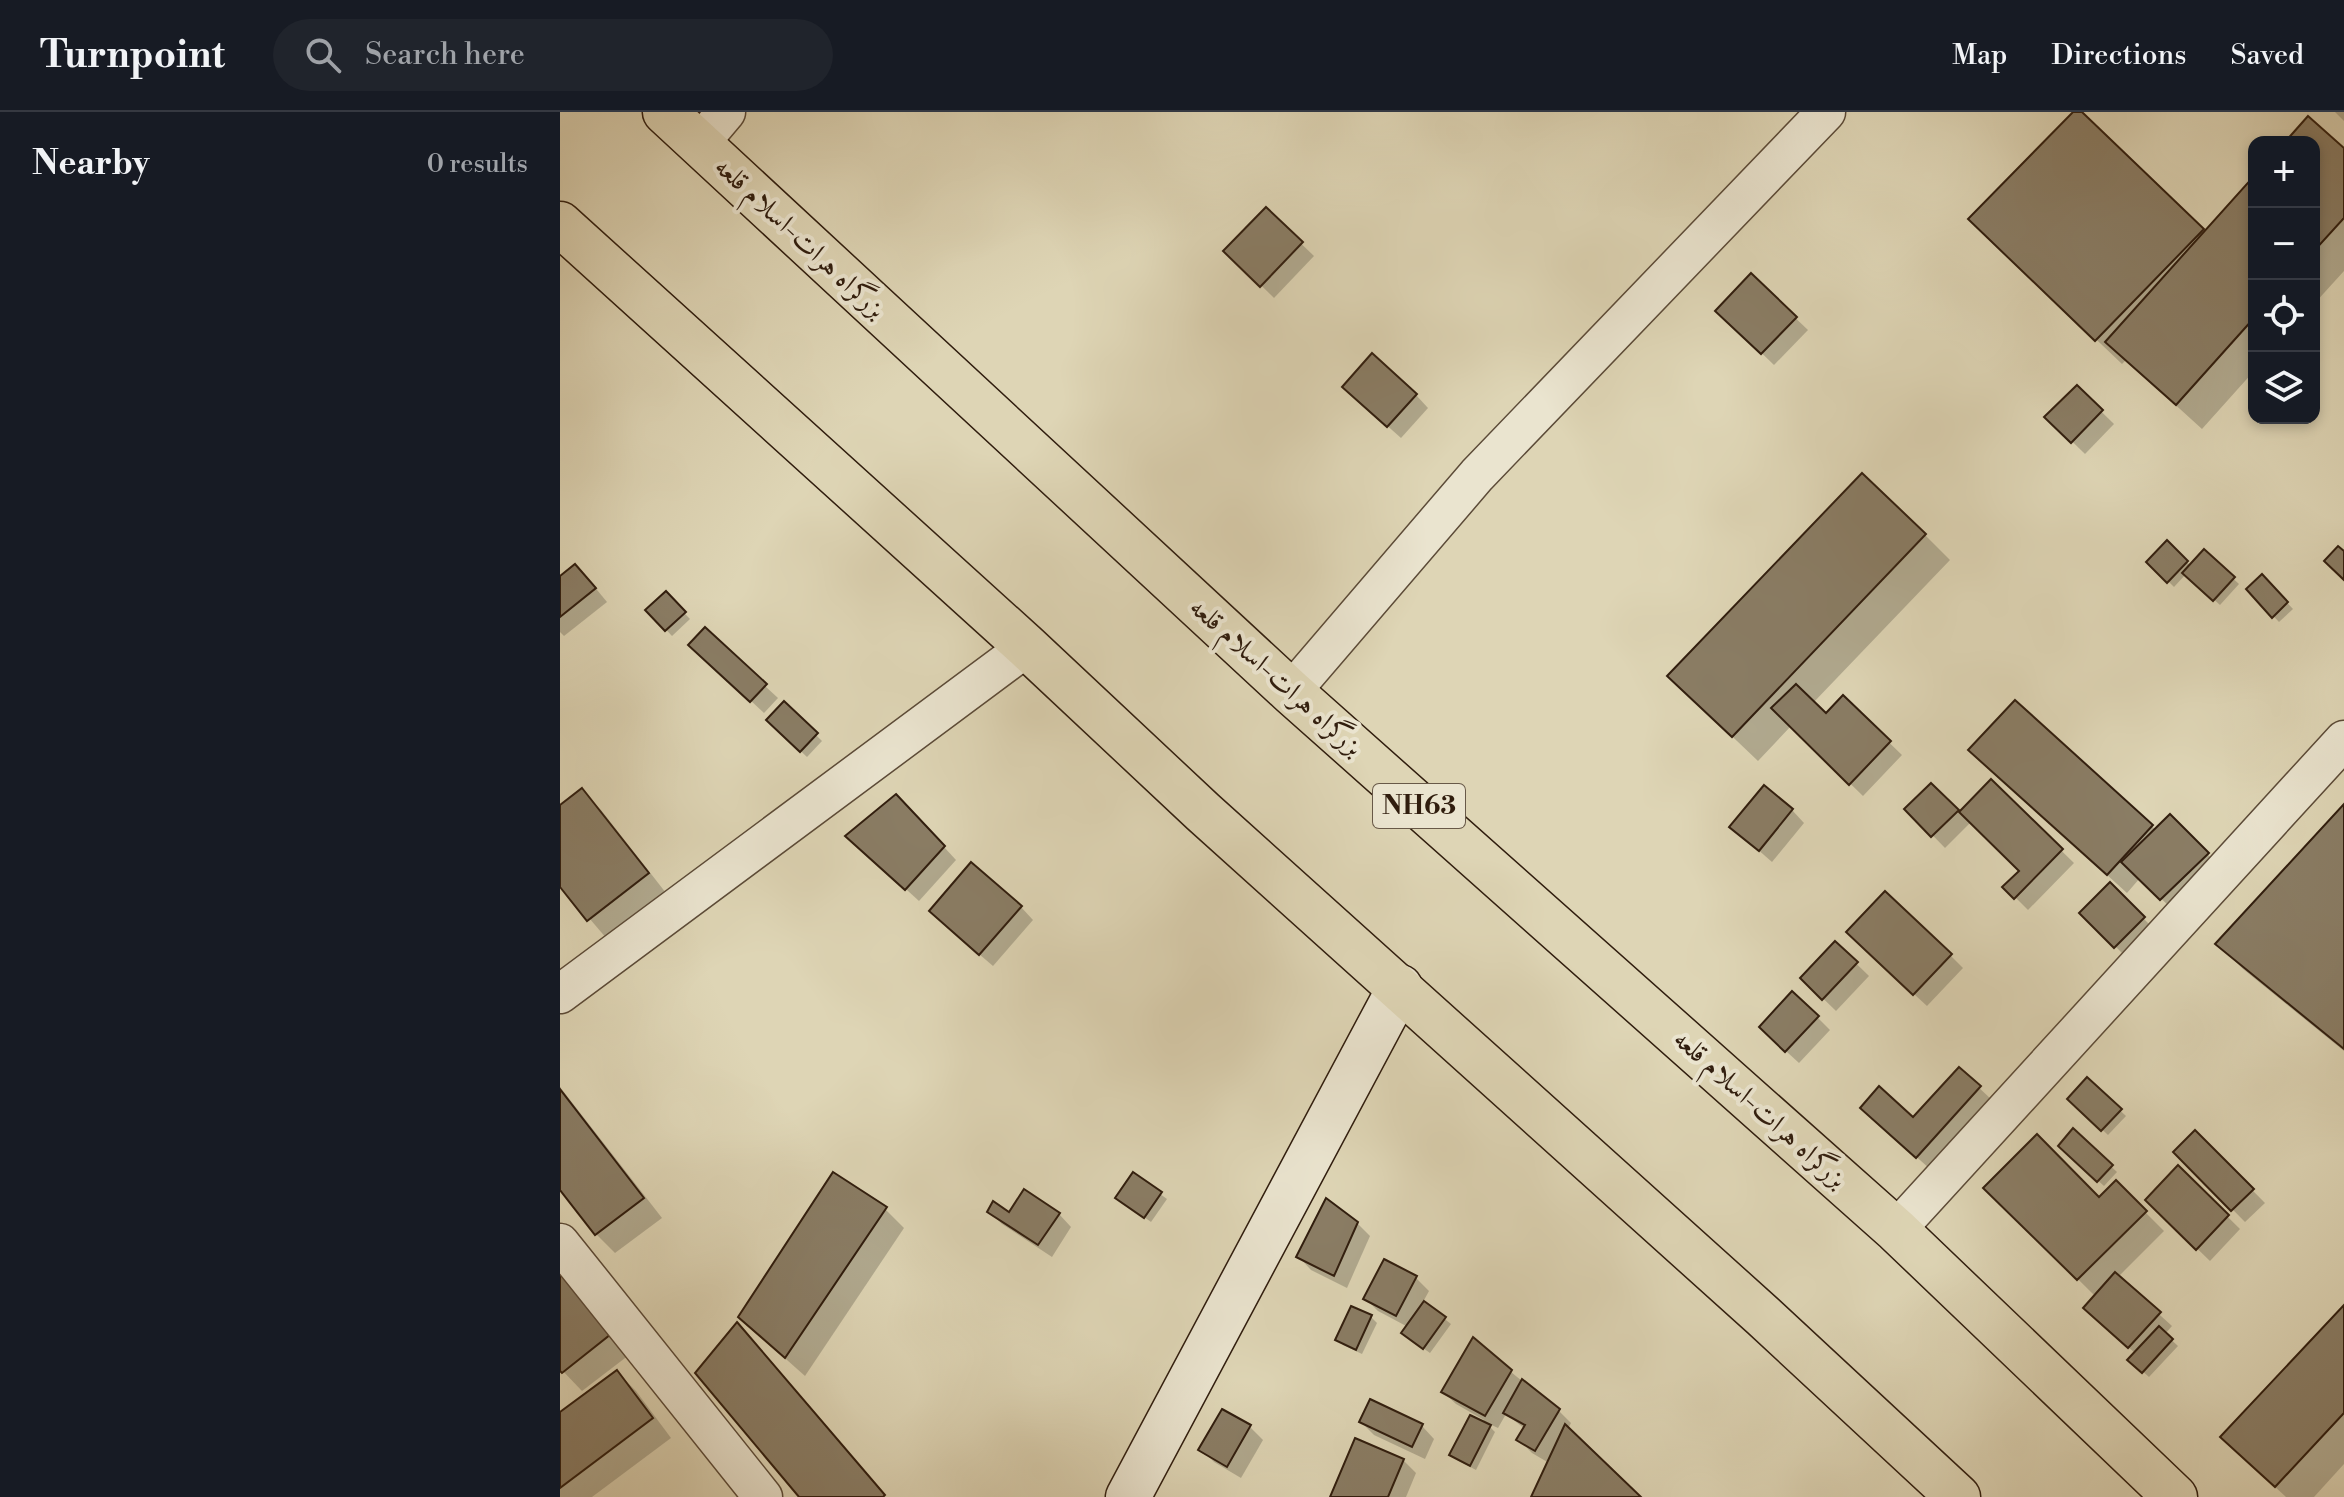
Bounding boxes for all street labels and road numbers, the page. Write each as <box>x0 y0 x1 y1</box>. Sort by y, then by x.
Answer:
street label: بزرگراه هرات-اسلام قلعه <box>703 148 894 331</box>
street label: بزرگراه هرات-اسلام قلعه <box>1178 588 1372 769</box>
road number: NH63 <box>1373 784 1465 828</box>
street label: بزرگراه هرات-اسلام قلعه <box>1662 1020 1856 1201</box>

